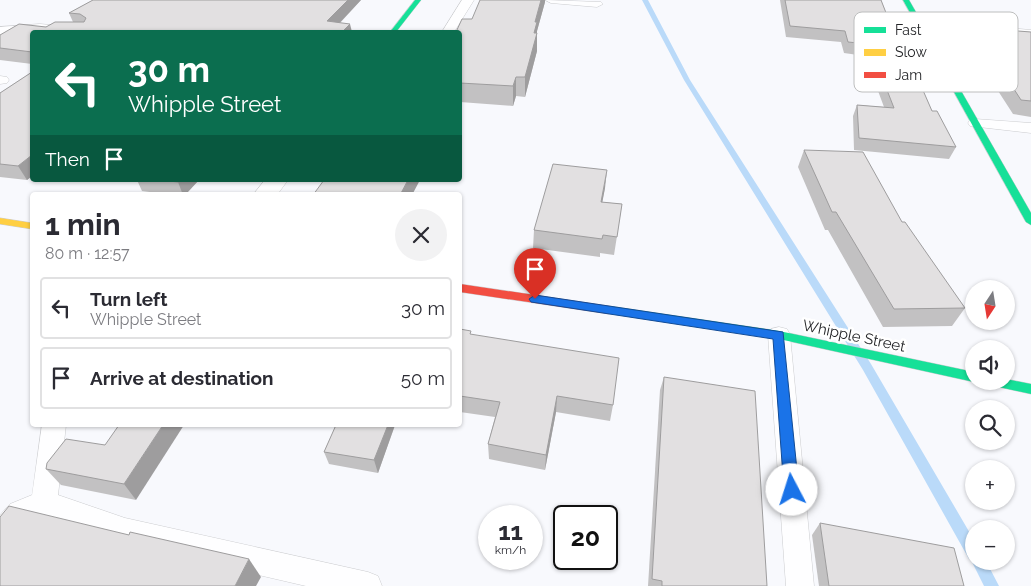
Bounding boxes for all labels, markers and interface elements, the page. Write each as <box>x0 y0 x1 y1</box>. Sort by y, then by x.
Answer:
legend <box>854 12 1018 92</box>
text: Fast <box>895 22 922 38</box>
text: Slow <box>895 44 927 60</box>
text: 30 m <box>128 49 210 90</box>
icon: left <box>45 50 110 115</box>
text: Jam <box>895 67 922 83</box>
text: Whipple Street <box>128 91 281 117</box>
icon: arrive <box>100 145 128 173</box>
text: Then <box>45 148 90 170</box>
text: 1 min <box>45 207 121 242</box>
button: close <box>395 209 447 261</box>
text: 80 m · 12:57 <box>45 244 130 263</box>
pin <box>514 248 556 299</box>
icon: arrive <box>521 255 549 283</box>
north arrow <box>965 280 1015 330</box>
map controls <box>965 280 1015 570</box>
text: Turn left <box>90 288 167 310</box>
icon: left <box>47 294 75 322</box>
text: 30 m <box>401 297 445 319</box>
text: Whipple Street <box>90 310 201 329</box>
street label: Whipple Street <box>801 316 907 356</box>
button: sound <box>965 340 1015 390</box>
icon: arrive <box>47 364 75 392</box>
text: Arrive at destination <box>90 367 274 389</box>
text: 50 m <box>401 367 445 389</box>
button: search <box>965 400 1015 450</box>
button: + <box>965 460 1015 510</box>
position arrow <box>765 463 817 515</box>
speed limit sign: 20 <box>553 505 618 570</box>
text: 11 <box>498 516 523 546</box>
button: − <box>965 520 1015 570</box>
text: km/h <box>495 543 526 557</box>

